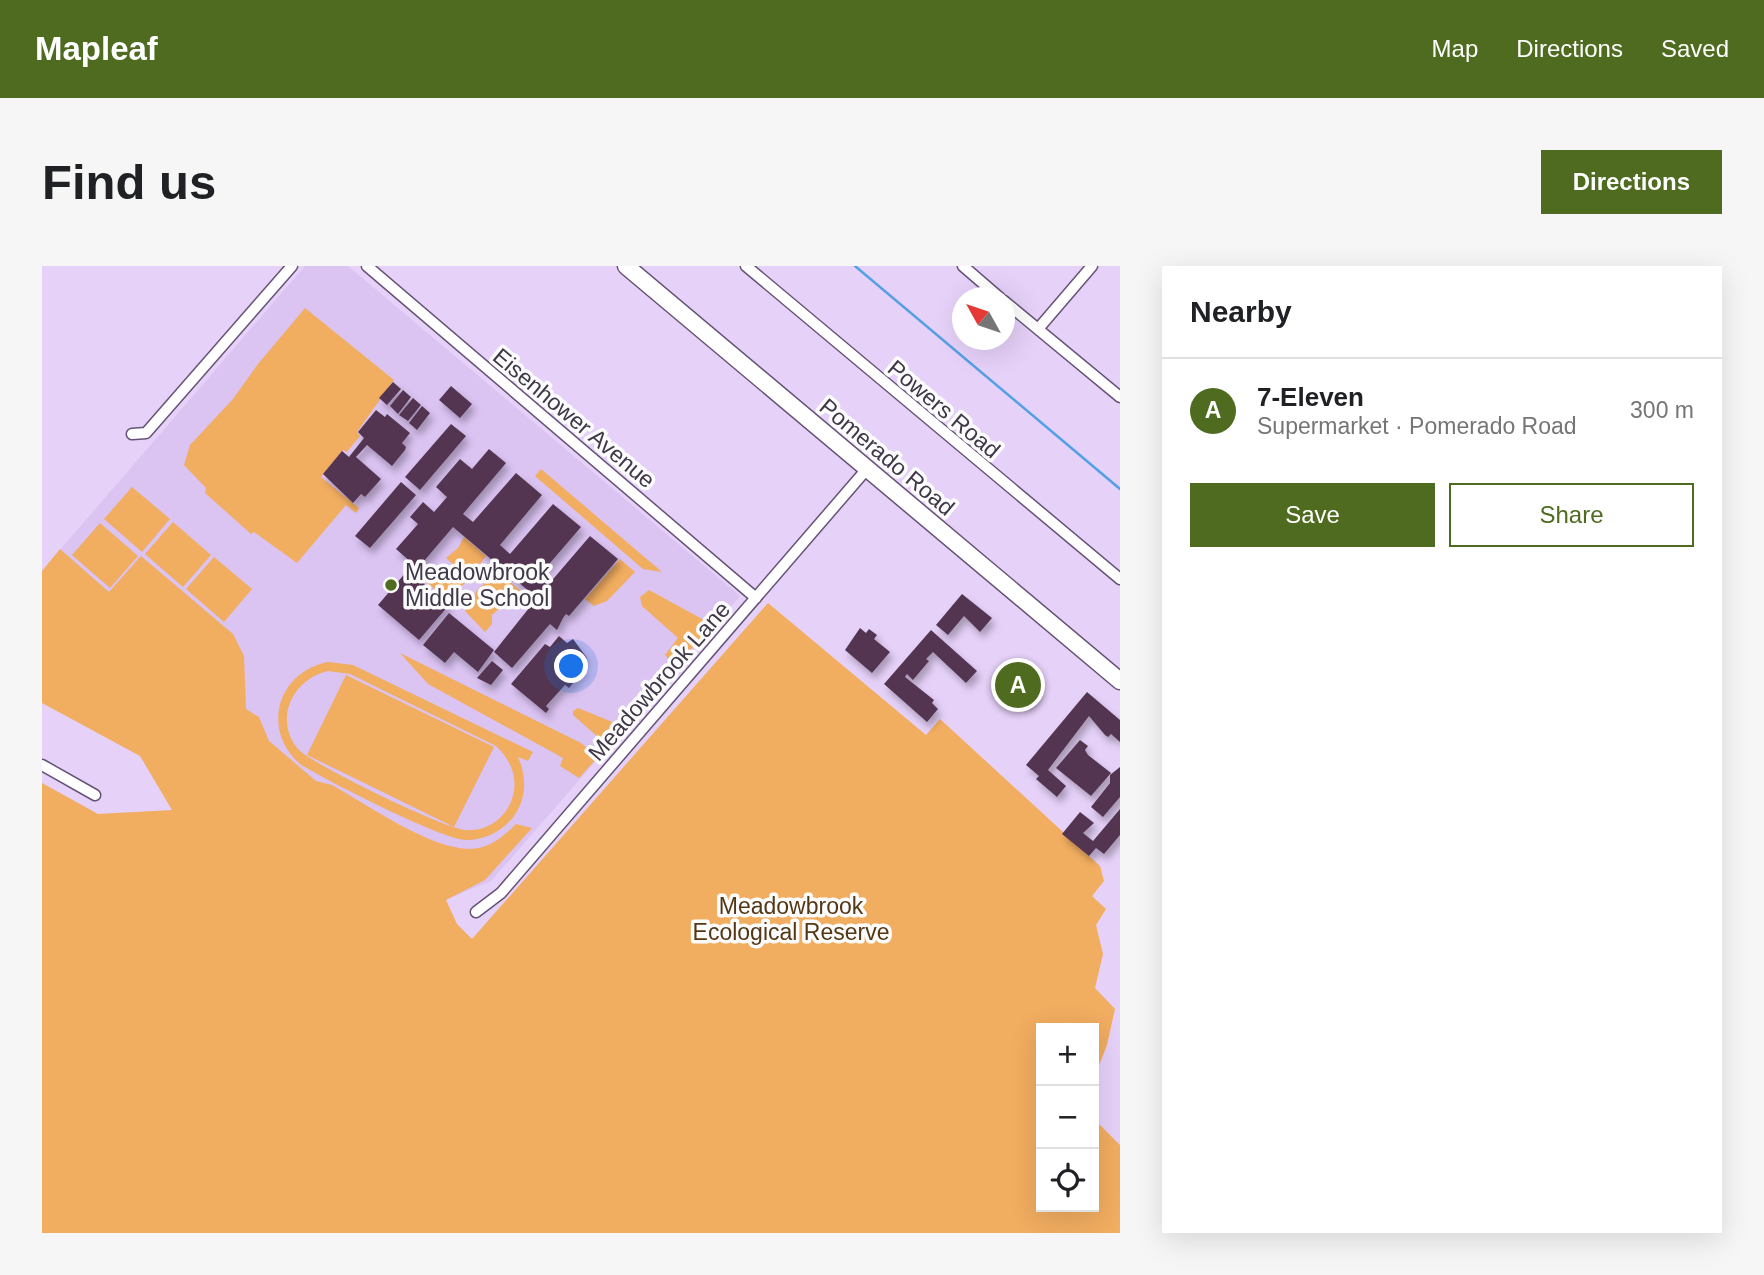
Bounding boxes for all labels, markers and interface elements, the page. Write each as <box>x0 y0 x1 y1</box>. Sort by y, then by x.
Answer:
text: Mapleaf <box>35 30 158 67</box>
text: Map <box>1432 35 1478 62</box>
text: Directions <box>1516 35 1623 62</box>
text: Saved <box>1661 35 1729 62</box>
button: Directions <box>1541 150 1722 214</box>
text: Find us <box>42 155 216 209</box>
north arrow <box>952 287 1015 350</box>
text: Nearby <box>1190 295 1292 328</box>
street label: Eisenhower Avenue <box>488 343 660 493</box>
street label: Powers Road <box>883 355 1005 463</box>
text: 7-Eleven <box>1257 382 1364 412</box>
street label: Pomerado Road <box>814 393 960 521</box>
text: A <box>1205 397 1221 423</box>
text: 300 m <box>1630 397 1694 423</box>
text: Supermarket · Pomerado Road <box>1257 413 1577 439</box>
button: Save <box>1190 483 1435 547</box>
button: Share <box>1449 483 1694 547</box>
place label: Meadowbrook Middle School <box>405 559 550 611</box>
marker: Meadowbrook Middle School <box>383 577 399 593</box>
street label: Meadowbrook Lane <box>583 596 735 766</box>
your location <box>554 649 588 683</box>
pin: A <box>995 659 1041 711</box>
park label: Meadowbrook Ecological Reserve <box>693 893 889 945</box>
map controls <box>1036 1023 1099 1212</box>
button: + <box>1036 1023 1099 1086</box>
button: − <box>1036 1086 1099 1149</box>
button: locate <box>1036 1149 1099 1212</box>

